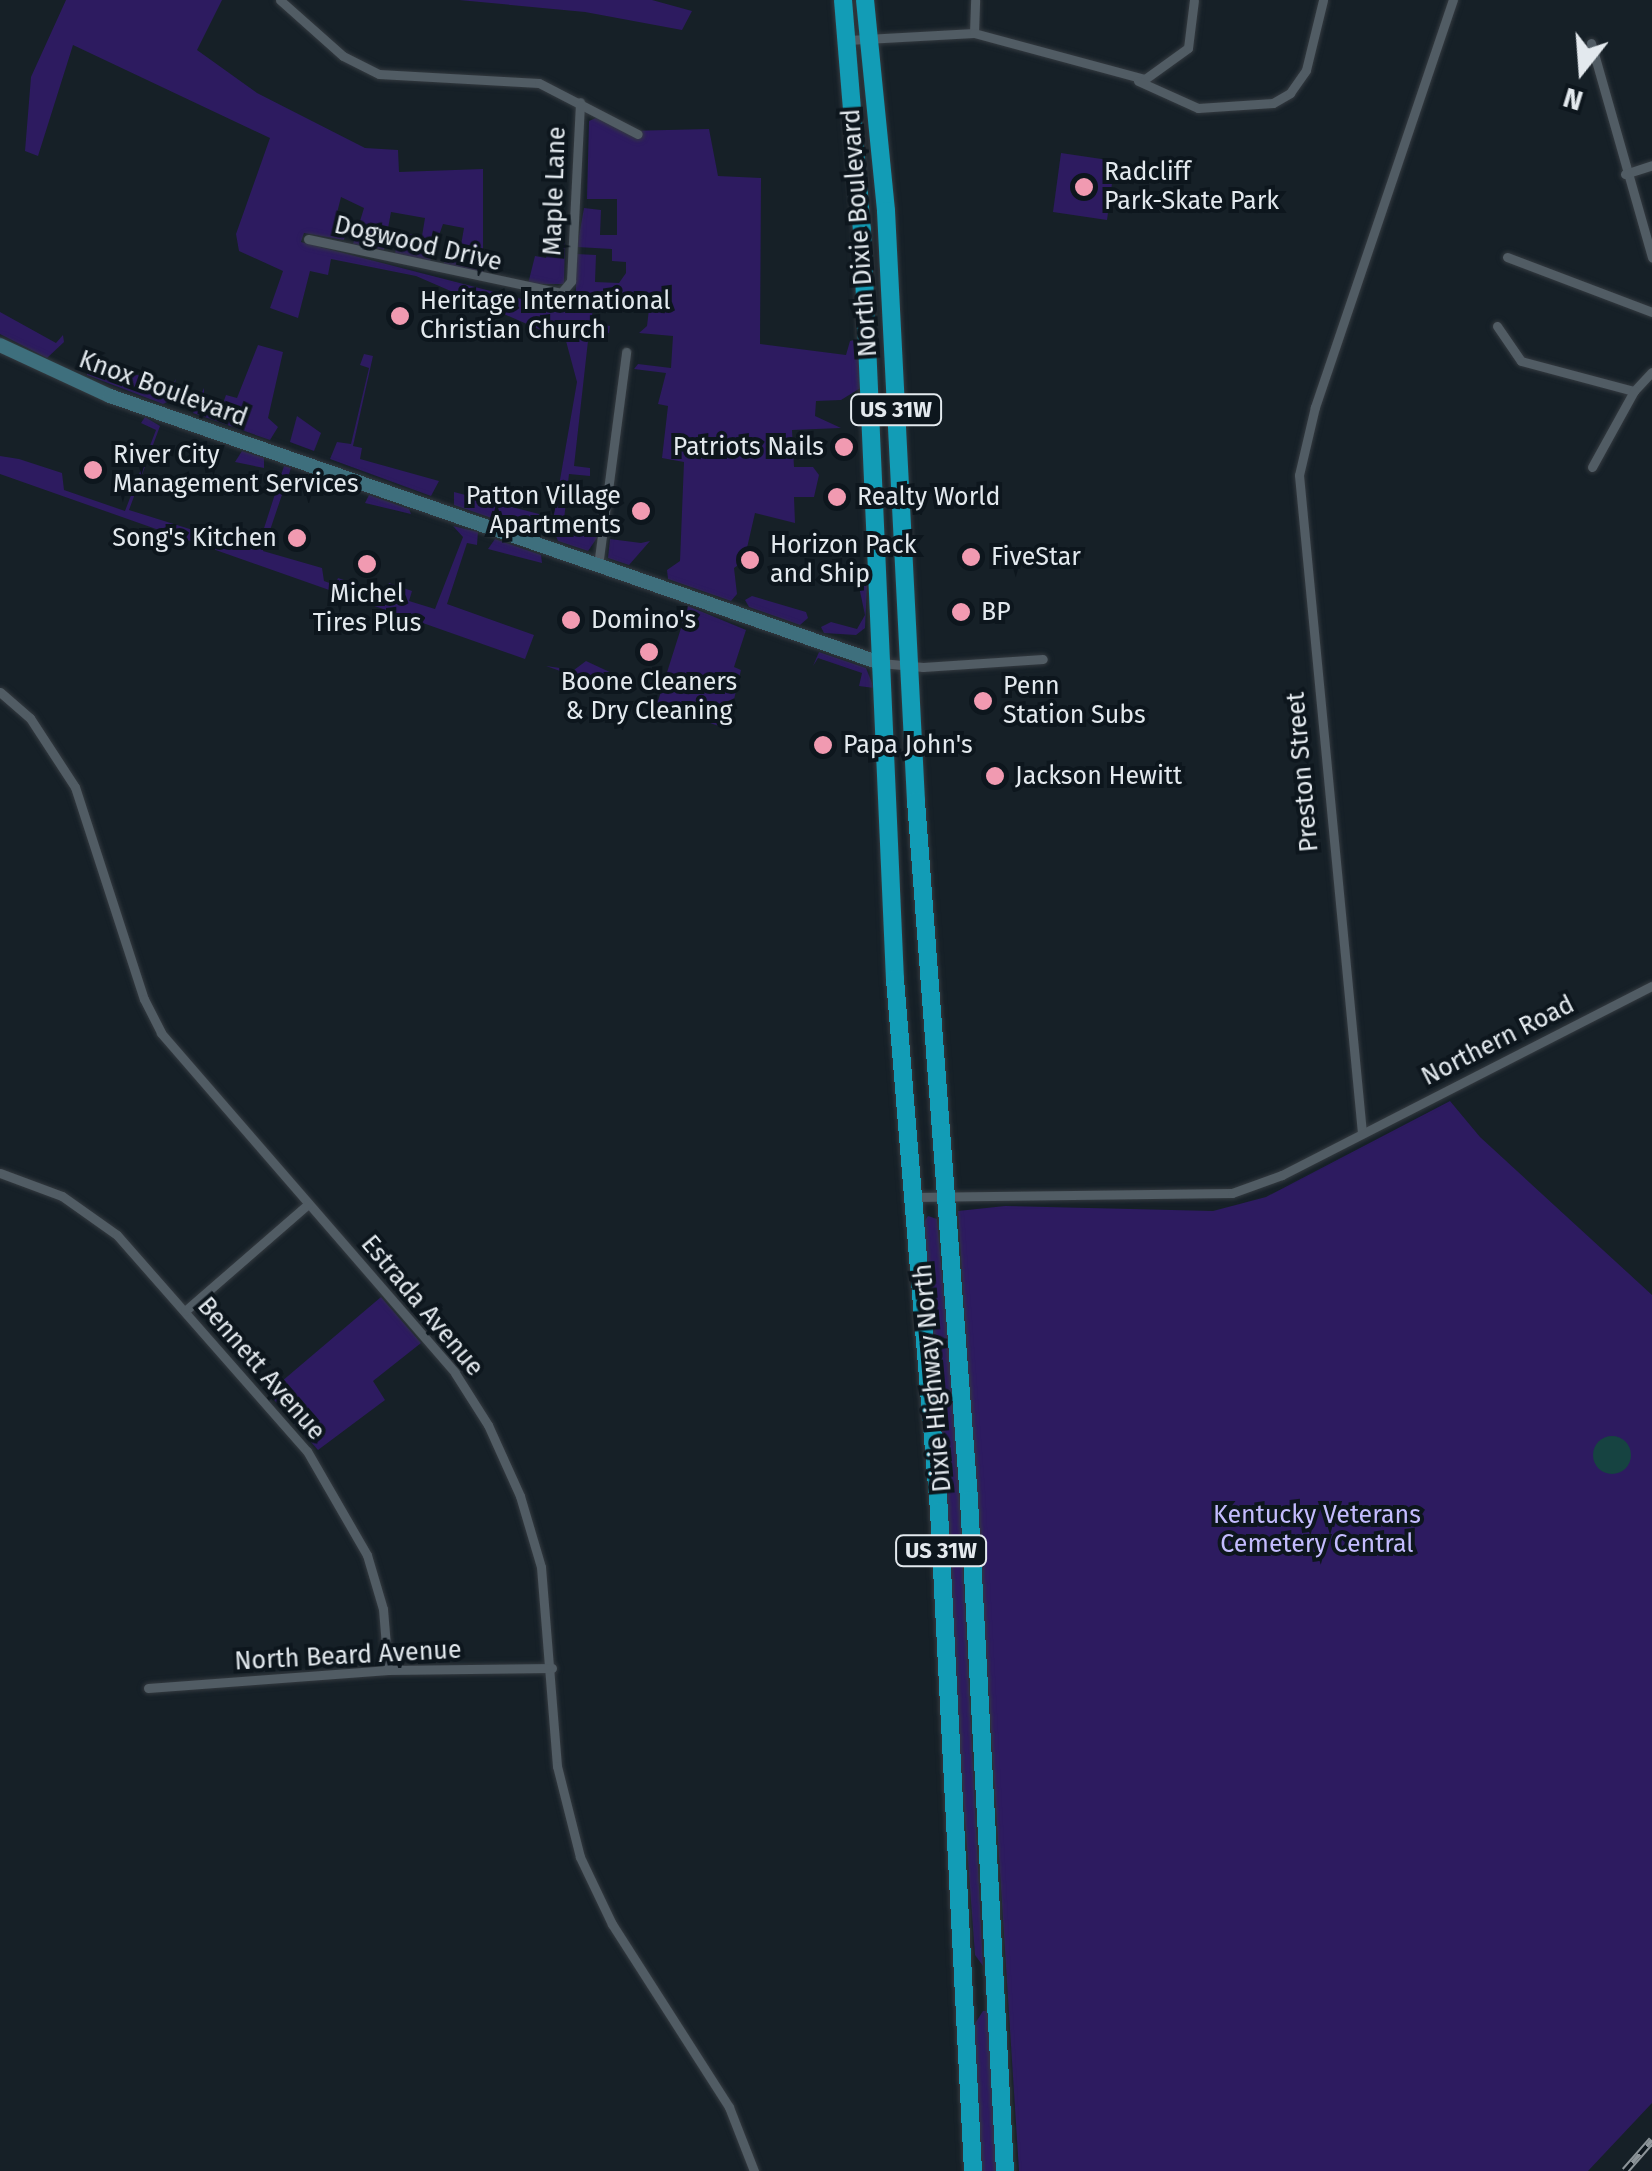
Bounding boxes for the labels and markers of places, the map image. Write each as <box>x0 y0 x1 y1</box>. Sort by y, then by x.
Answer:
place label: Radcliff Park-Skate Park <box>1104 158 1279 217</box>
marker: Radcliff Park-Skate Park <box>1073 176 1095 198</box>
place label: Heritage International Christian Church <box>420 287 671 346</box>
marker: Heritage International Christian Church <box>389 305 411 327</box>
place label: Patriots Nails <box>673 432 824 462</box>
marker: Patriots Nails <box>833 436 855 458</box>
place label: River City Management Services <box>113 441 359 500</box>
marker: River City Management Services <box>82 459 104 481</box>
place label: Patton Village Apartments <box>466 482 621 541</box>
place label: Realty World <box>857 482 1000 512</box>
marker: Realty World <box>826 486 848 508</box>
marker: Patton Village Apartments <box>630 500 652 522</box>
place label: Song's Kitchen <box>112 523 277 553</box>
marker: Song's Kitchen <box>286 527 308 549</box>
place label: Horizon Pack and Ship <box>770 531 916 590</box>
place label: FiveStar <box>991 542 1081 572</box>
marker: FiveStar <box>960 546 982 568</box>
marker: Horizon Pack and Ship <box>739 549 761 571</box>
marker: Michel Tires Plus <box>356 553 378 575</box>
place label: Michel Tires Plus <box>313 580 421 639</box>
place label: BP <box>981 597 1011 627</box>
marker: BP <box>950 601 972 623</box>
place label: Domino's <box>591 605 696 635</box>
marker: Domino's <box>560 609 582 631</box>
marker: Boone Cleaners & Dry Cleaning <box>638 641 660 663</box>
place label: Boone Cleaners & Dry Cleaning <box>561 668 737 727</box>
place label: Penn Station Subs <box>1003 672 1146 731</box>
marker: Penn Station Subs <box>972 690 994 712</box>
place label: Papa John's <box>843 730 973 760</box>
marker: Papa John's <box>812 734 834 756</box>
place label: Jackson Hewitt <box>1015 761 1182 791</box>
marker: Jackson Hewitt <box>984 765 1006 787</box>

